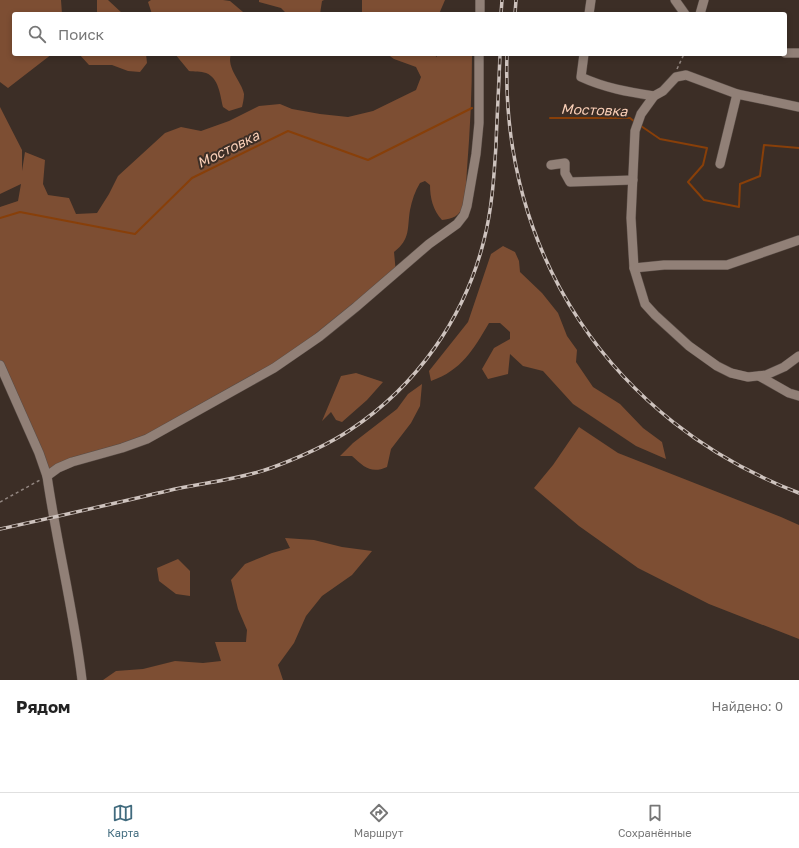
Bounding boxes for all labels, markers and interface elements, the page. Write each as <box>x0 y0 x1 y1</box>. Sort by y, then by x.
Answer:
search box <box>12 12 787 56</box>
icon: search <box>26 23 48 45</box>
text: Поиск <box>58 25 104 43</box>
water label: Мостовка <box>560 100 629 119</box>
water label: Мостовка <box>194 126 263 171</box>
text: Рядом <box>16 696 70 717</box>
text: Найдено: 0 <box>711 698 783 714</box>
tab: Карта <box>107 802 139 839</box>
tab: Маршрут <box>354 802 403 839</box>
tab: Сохранённые <box>618 802 692 839</box>

